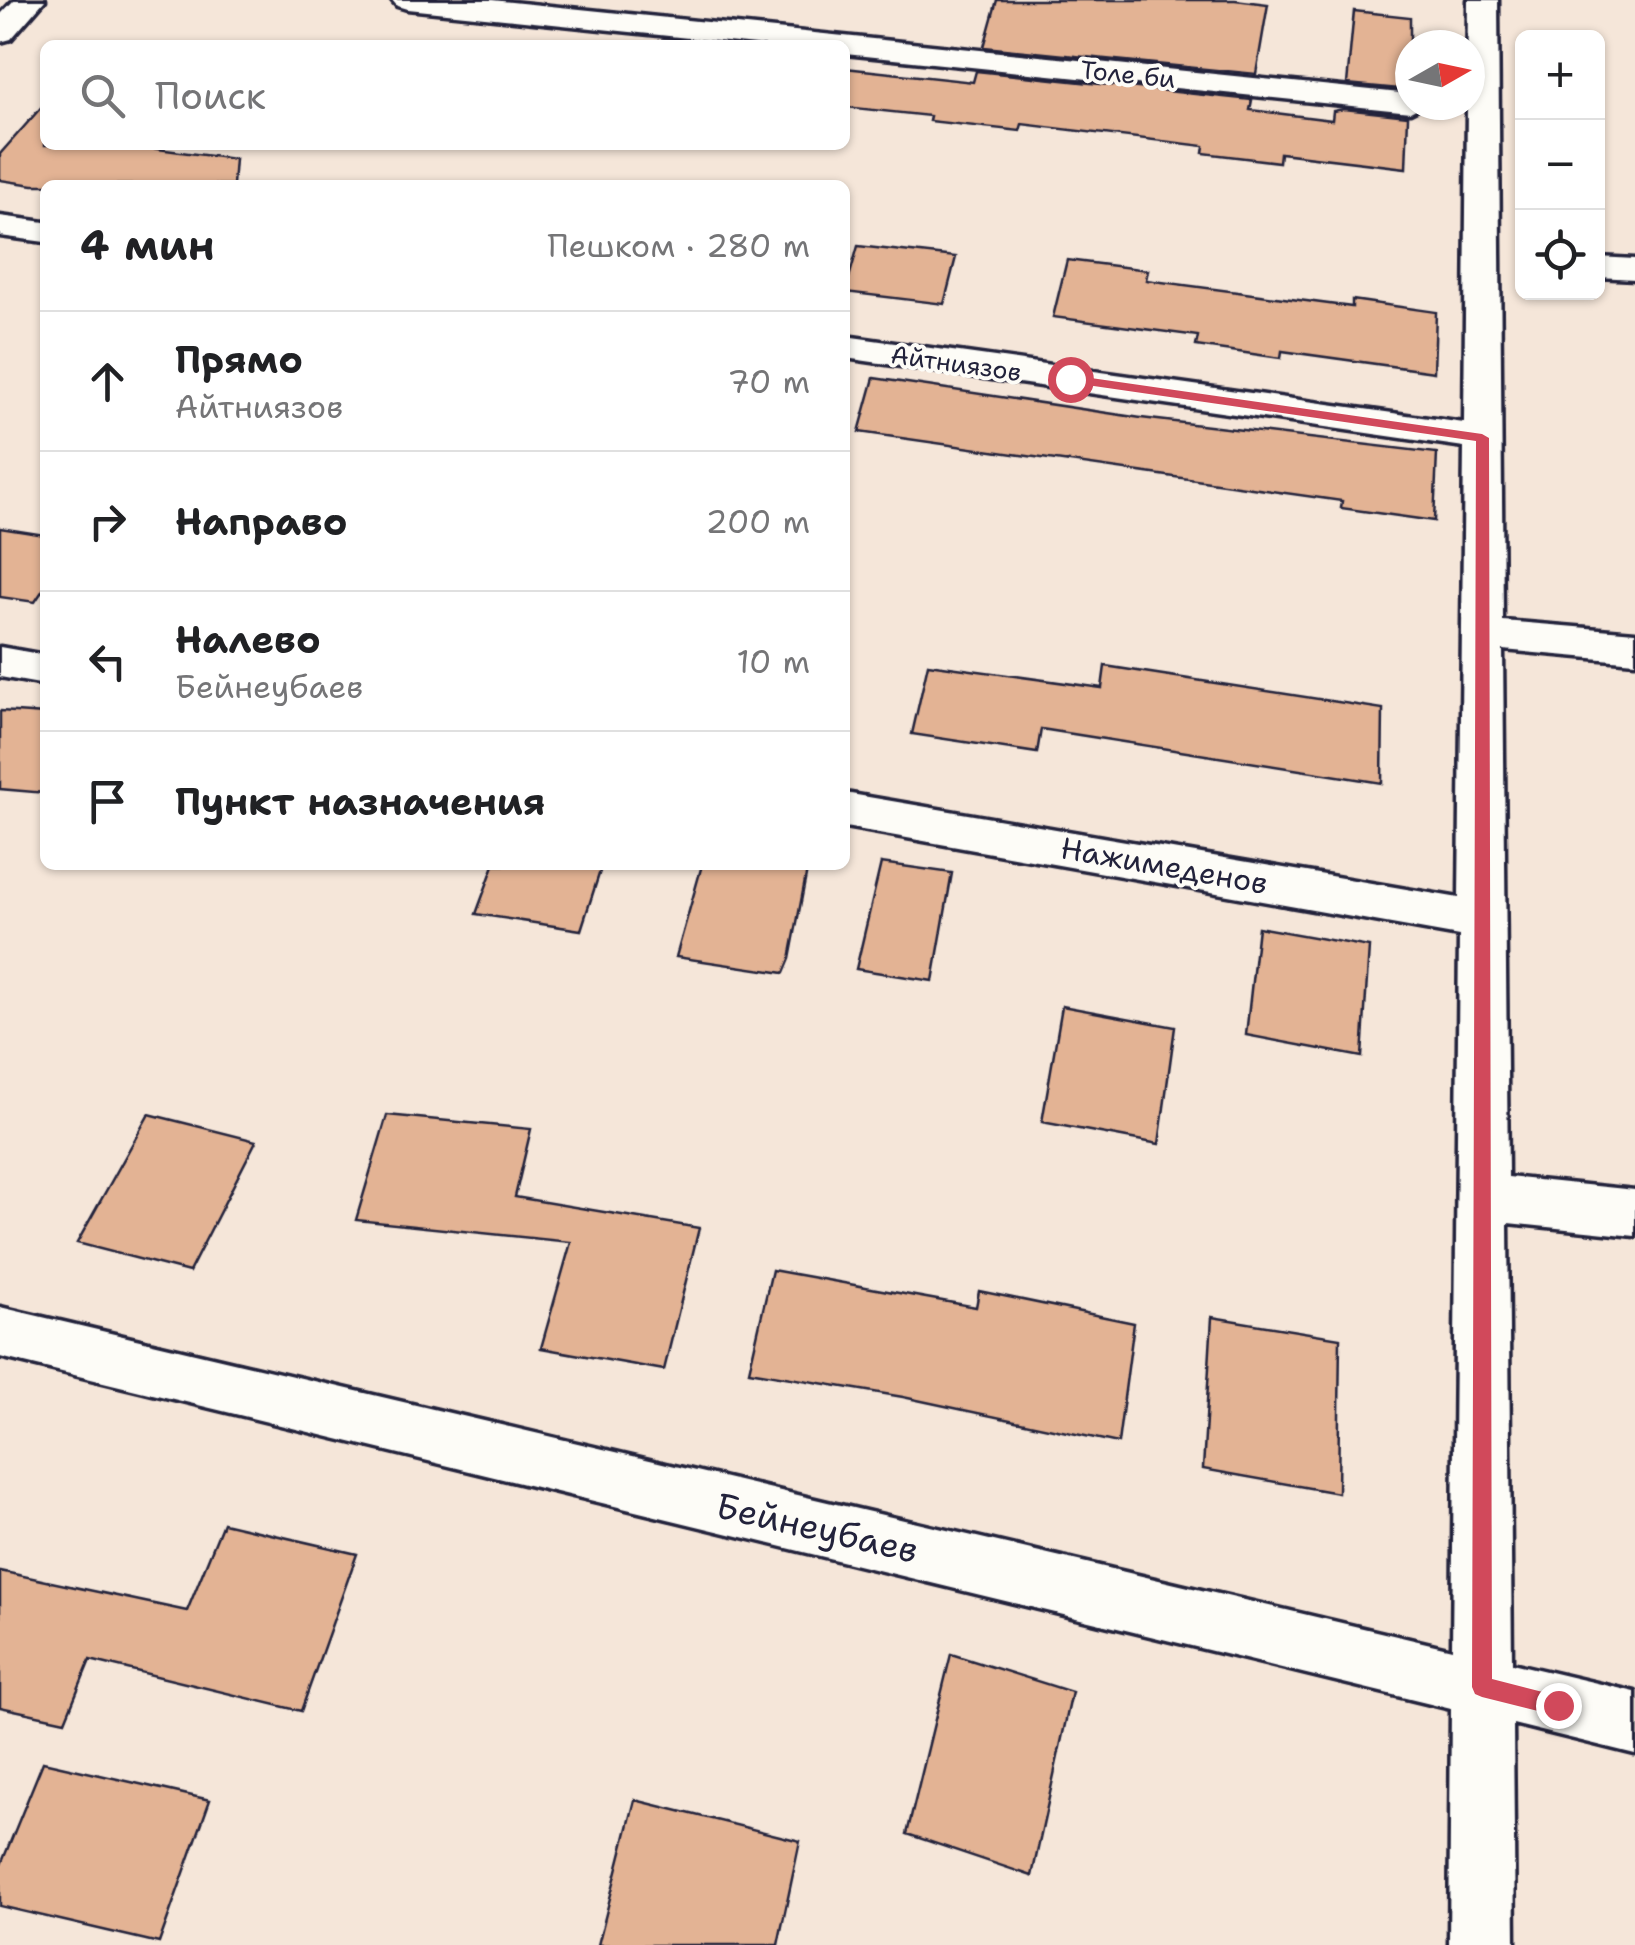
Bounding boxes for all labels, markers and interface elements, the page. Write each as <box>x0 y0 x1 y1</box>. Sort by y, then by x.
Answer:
north arrow <box>1395 30 1485 120</box>
map controls <box>1515 30 1605 300</box>
button: + <box>1515 30 1605 120</box>
search box <box>40 40 850 150</box>
street label: Толе би <box>1079 52 1177 96</box>
icon: search <box>75 68 130 123</box>
text: Поиск <box>155 70 266 121</box>
button: − <box>1515 120 1605 210</box>
button: locate <box>1515 210 1605 300</box>
text: 4 мин <box>80 217 215 273</box>
text: Пешком · 280 m <box>547 224 810 267</box>
text: Прямо <box>175 334 303 385</box>
street label: Айтниязов <box>889 337 1023 389</box>
icon: ahead <box>80 354 135 409</box>
route start <box>1048 357 1094 403</box>
text: 70 m <box>727 360 810 403</box>
text: Айтниязов <box>175 385 343 428</box>
icon: right <box>80 494 135 549</box>
text: Направо <box>175 496 348 547</box>
text: 200 m <box>706 500 810 543</box>
text: Налево <box>175 614 321 665</box>
icon: left <box>80 634 135 689</box>
text: 10 m <box>737 640 810 683</box>
text: Бейнеубаев <box>175 665 363 708</box>
icon: arrive <box>80 774 135 829</box>
text: Пункт назначения <box>175 776 545 827</box>
street label: Нажимеденов <box>1057 827 1271 904</box>
street label: Бейнеубаев <box>712 1481 923 1574</box>
route end <box>1536 1683 1582 1729</box>

